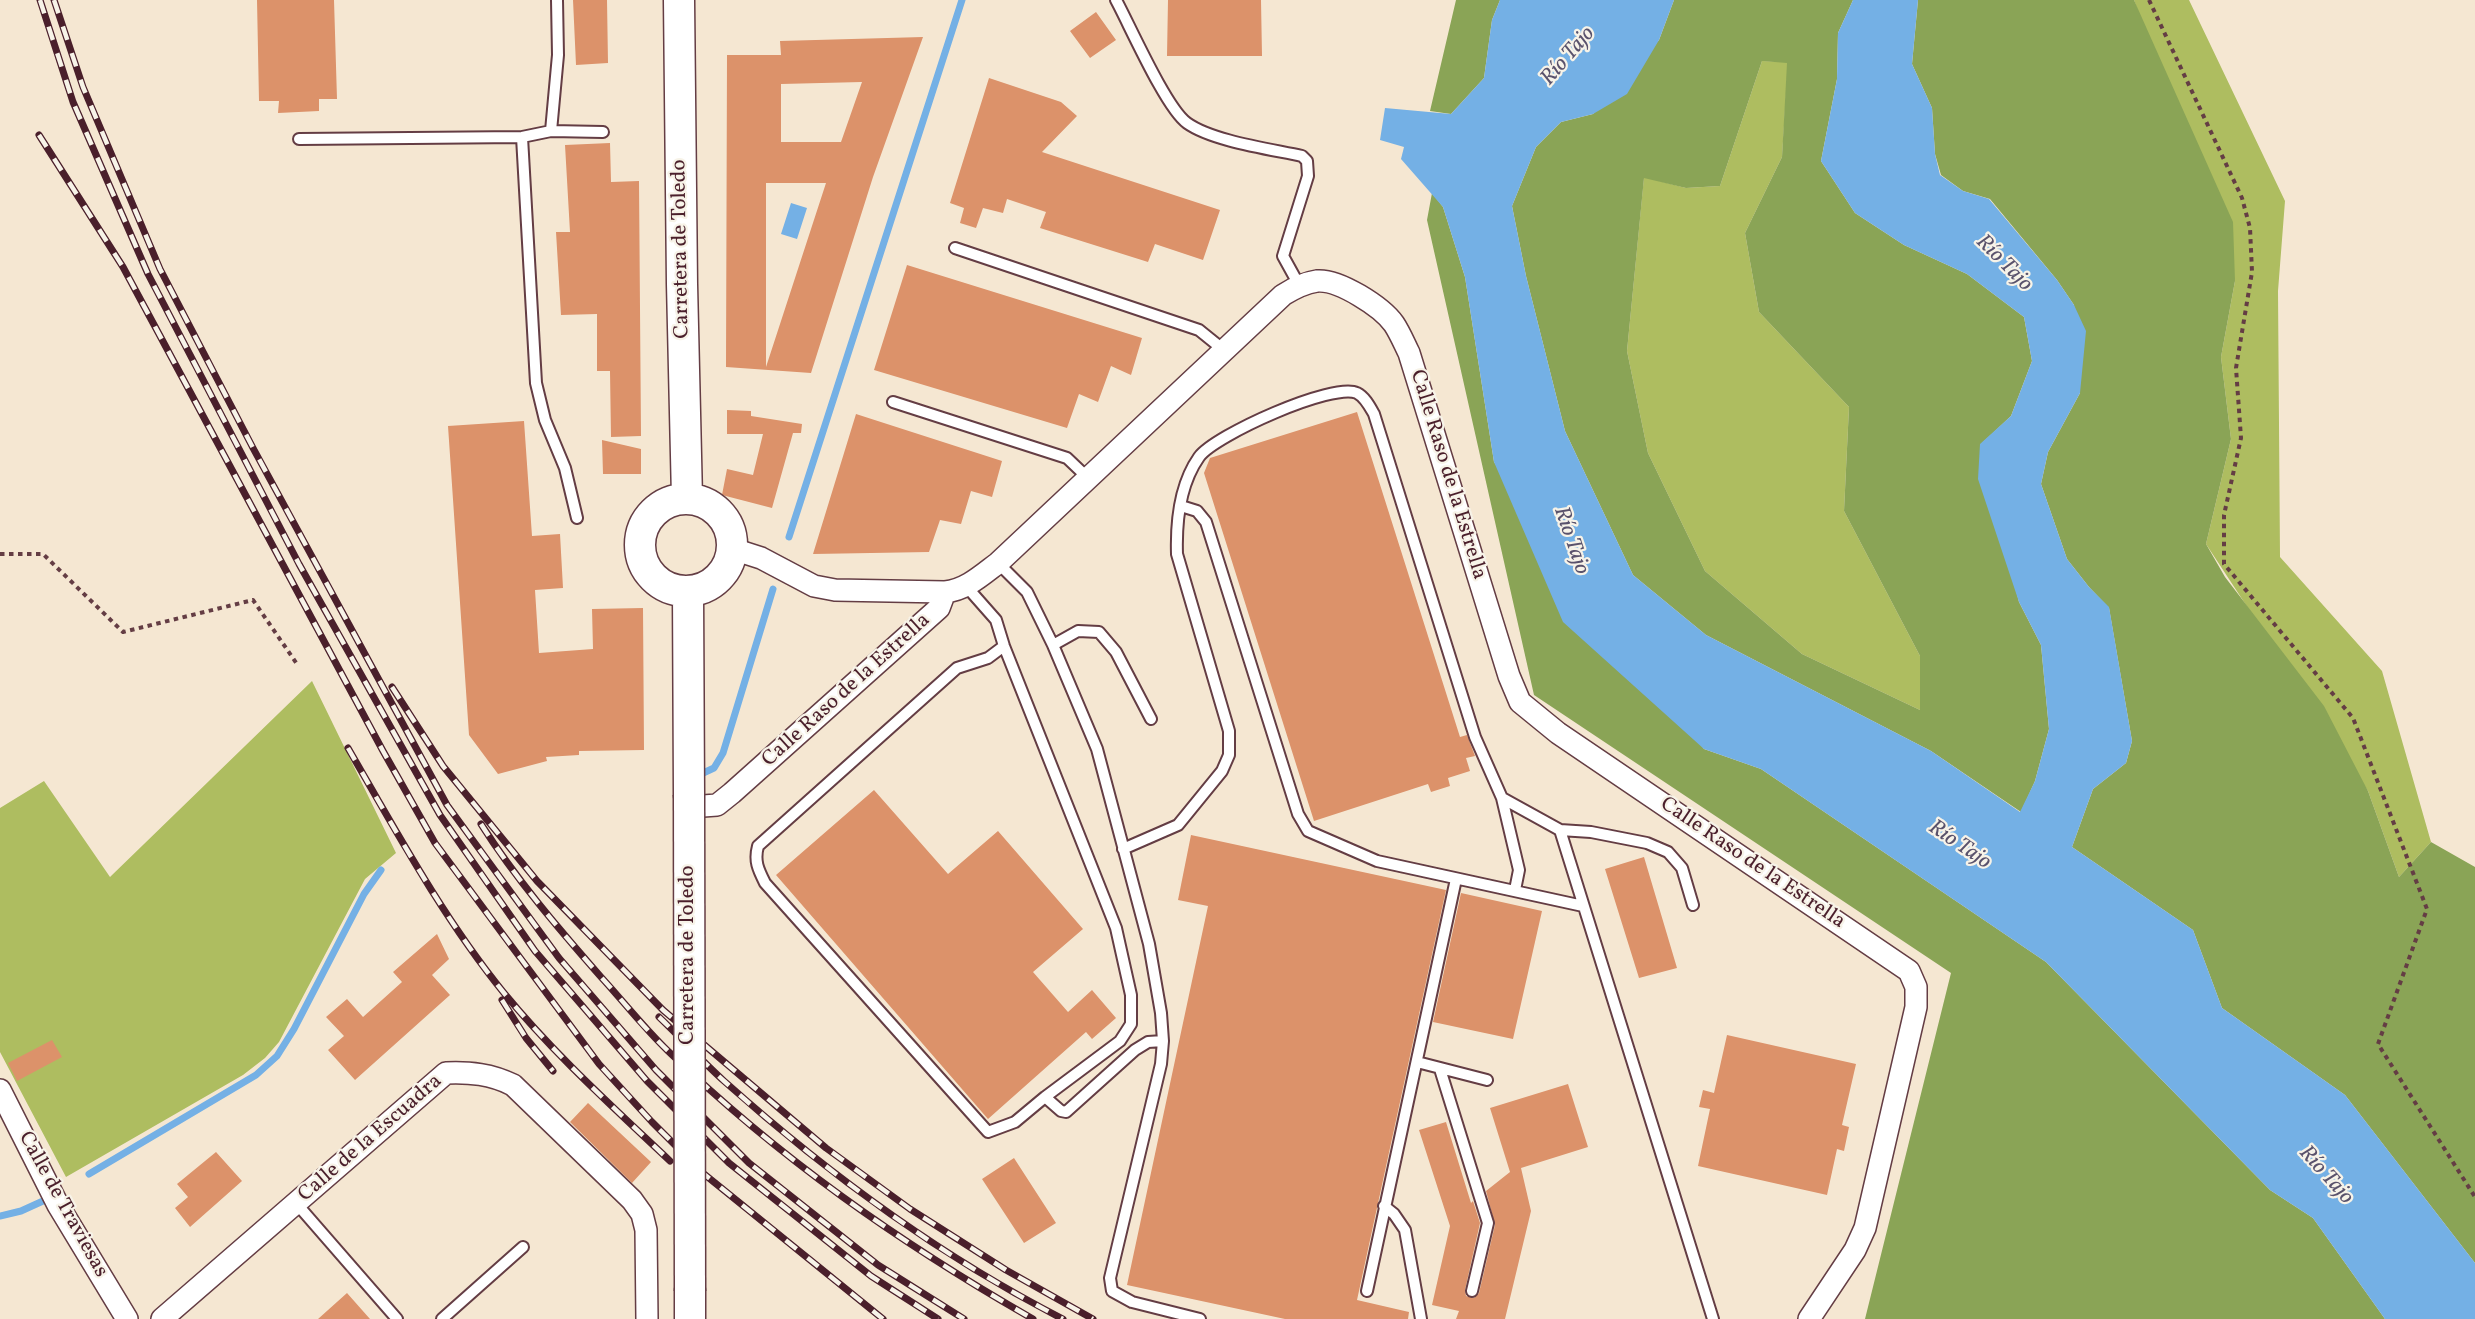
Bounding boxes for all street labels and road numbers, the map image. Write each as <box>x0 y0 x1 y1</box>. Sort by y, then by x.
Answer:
street label: Carretera de Toledo <box>668 159 696 339</box>
street label: Calle Raso de la Estrella <box>1403 367 1491 583</box>
street label: Calle Raso de la Estrella <box>758 609 936 773</box>
street label: Calle Raso de la Estrella <box>1655 793 1849 935</box>
street label: Carretera de Toledo <box>676 865 702 1045</box>
street label: Calle de la Escuadra <box>294 1070 448 1208</box>
street label: Calle de Traviesas <box>12 1128 112 1282</box>

